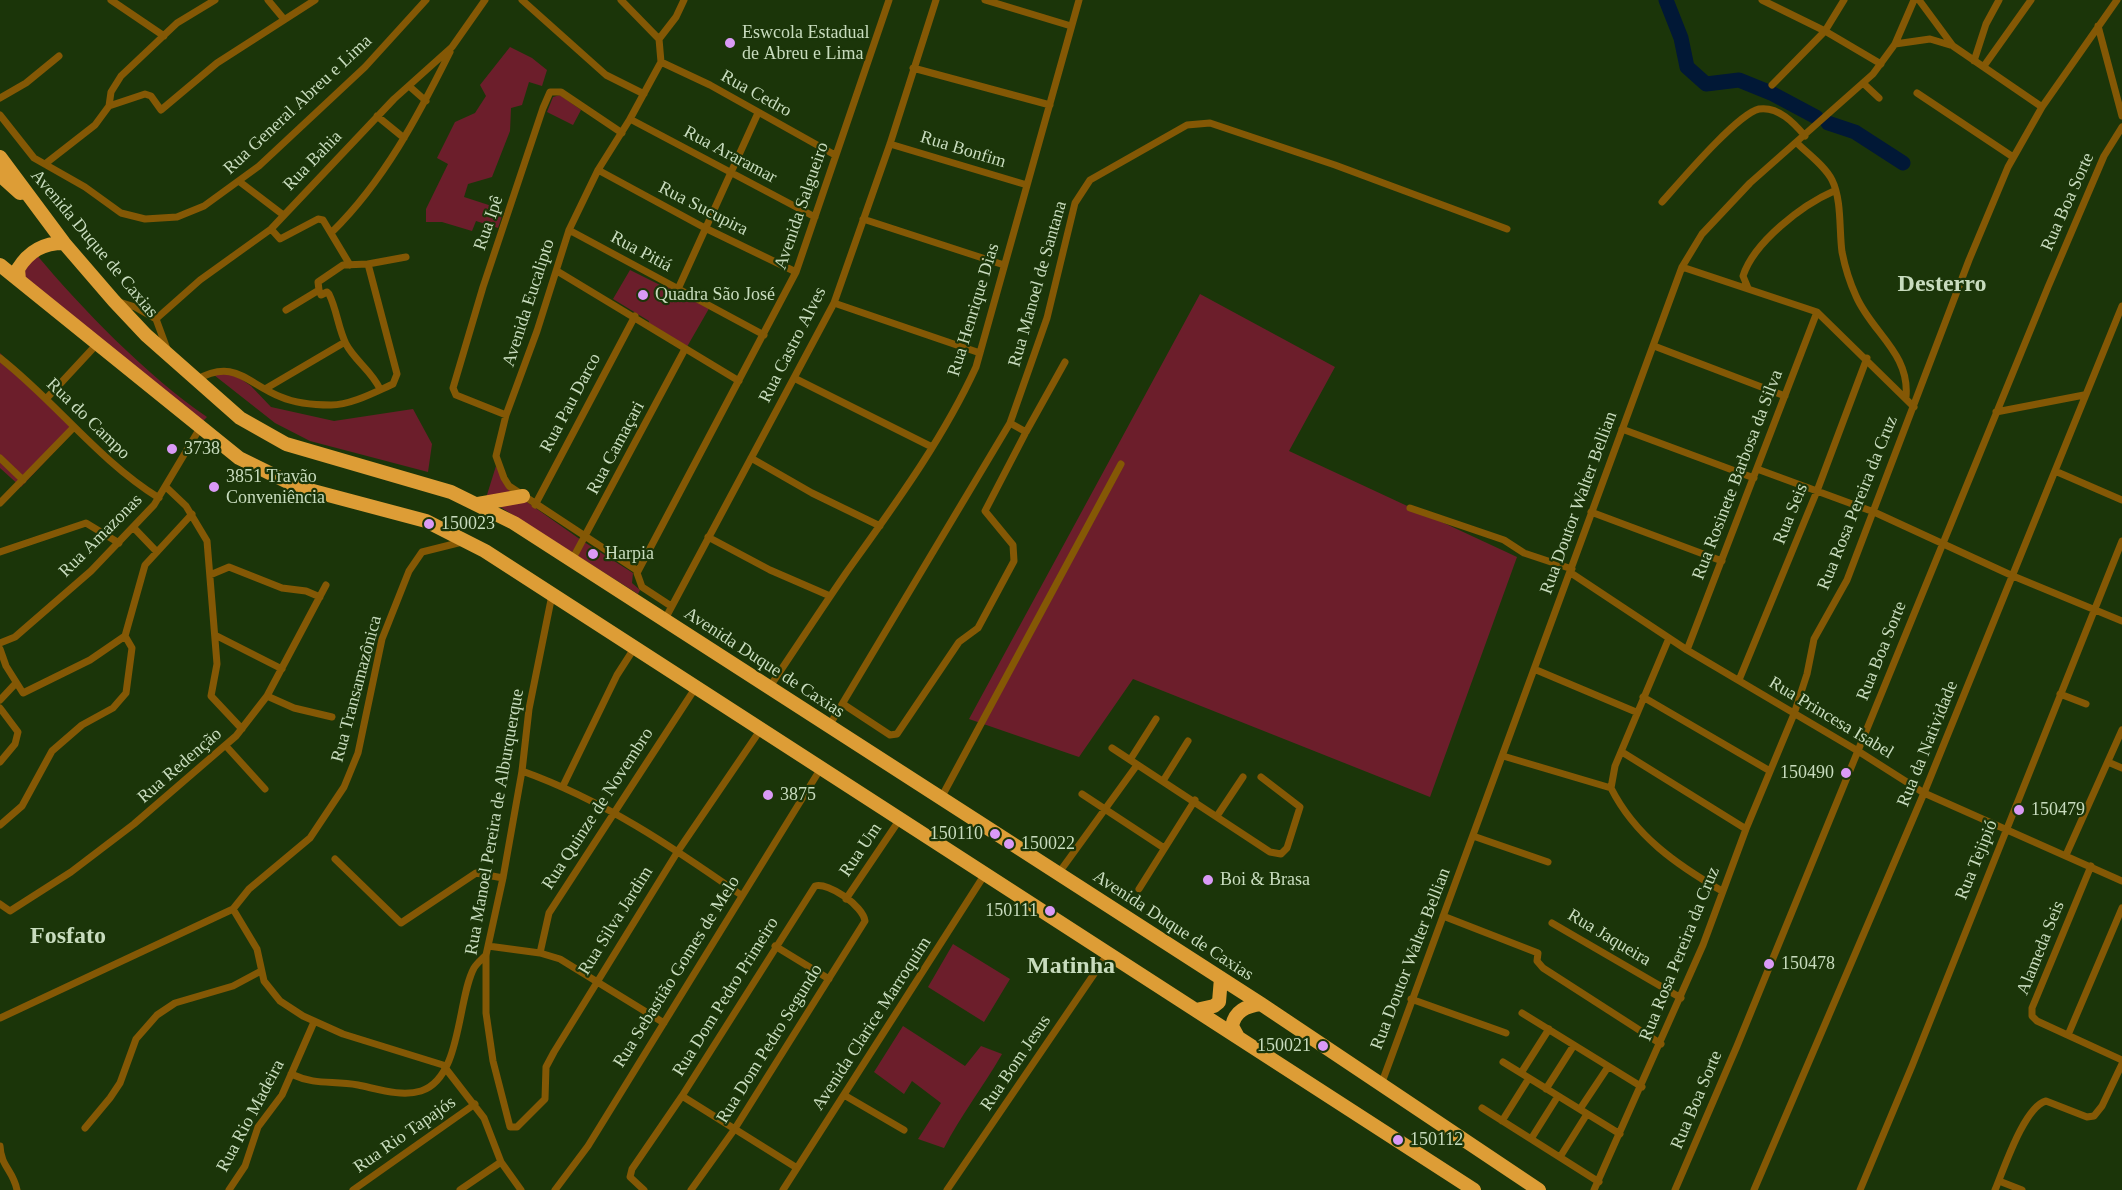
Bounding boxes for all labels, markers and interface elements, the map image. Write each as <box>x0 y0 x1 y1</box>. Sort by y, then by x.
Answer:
place label: Eswcola Estadual de Abreu e Lima <box>742 22 869 64</box>
street label: Rua General Abreu e Lima <box>219 31 377 179</box>
marker: Eswcola Estadual de Abreu e Lima <box>723 36 737 50</box>
street label: Rua Cedro <box>717 66 795 122</box>
street label: Rua Araramar <box>680 121 780 189</box>
street label: Rua Bahia <box>279 126 347 196</box>
street label: Rua Bonfim <box>918 127 1008 173</box>
street label: Avenida Salgueiro <box>770 140 834 272</box>
street label: Rua Boa Sorte <box>2037 150 2099 254</box>
street label: Avenida Duque de Caxias <box>26 165 162 323</box>
street label: Rua Sucupira <box>655 177 751 241</box>
street label: Rua Ipê <box>470 193 508 253</box>
street label: Rua Manoel de Santana <box>1004 199 1072 369</box>
street label: Rua Pitiá <box>607 227 675 277</box>
street label: Avenida Eucalipto <box>498 236 560 370</box>
street label: Rua Henrique Dias <box>944 241 1004 379</box>
district label: Desterro <box>1898 271 1986 299</box>
place label: Quadra São José <box>655 284 775 306</box>
street label: Rua Castro Alves <box>755 284 831 406</box>
marker: Quadra São José <box>636 288 650 302</box>
street label: Rua Pau Darco <box>536 350 606 456</box>
street label: Rua Rosinete Barbosa da Silva <box>1688 367 1788 583</box>
street label: Rua do Campo <box>42 374 134 464</box>
street label: Rua Camaçari <box>582 398 650 498</box>
street label: Rua Doutor Walter Bellian <box>1536 409 1622 597</box>
street label: Rua Rosa Pereira da Cruz <box>1813 413 1903 593</box>
place label: 3738 <box>184 438 220 460</box>
marker: 3738 <box>165 442 179 456</box>
place label: 3851 Travão Conveniência <box>226 466 325 508</box>
marker: 3851 Travão Conveniência <box>207 480 221 494</box>
street label: Rua Seis <box>1769 481 1813 547</box>
street label: Rua Amazonas <box>55 490 147 582</box>
place label: 150023 <box>441 513 495 535</box>
marker: 150023 <box>422 517 436 531</box>
place label: Harpia <box>605 543 654 565</box>
marker: Harpia <box>586 547 600 561</box>
street label: Rua Boa Sorte <box>1852 598 1912 704</box>
street label: Avenida Duque de Caxias <box>680 603 848 723</box>
street label: Rua Transamazônica <box>327 613 387 765</box>
street label: Rua Princesa Isabel <box>1765 672 1897 764</box>
street label: Rua da Natividade <box>1893 678 1963 810</box>
street label: Rua Manoel Pereira de Alburquerque <box>461 687 529 957</box>
street label: Rua Redenção <box>133 724 227 808</box>
street label: Rua Quinze de Novembro <box>538 724 658 894</box>
place label: 150490 <box>1780 762 1834 784</box>
marker: 150490 <box>1839 766 1853 780</box>
place label: 3875 <box>780 784 816 806</box>
marker: 3875 <box>761 788 775 802</box>
place label: 150479 <box>2031 799 2085 821</box>
marker: 150479 <box>2012 803 2026 817</box>
street label: Rua Tejipió <box>1951 817 2003 903</box>
street label: Rua Um <box>835 819 887 881</box>
place label: 150110 <box>930 823 983 845</box>
marker: 150110 <box>988 827 1002 841</box>
place label: 150022 <box>1021 833 1075 855</box>
marker: 150022 <box>1002 837 1016 851</box>
street label: Rua Silva Jardim <box>574 863 658 979</box>
street label: Rua Rosa Pereira da Cruz <box>1635 864 1725 1044</box>
street label: Rua Doutor Walter Bellian <box>1366 865 1456 1053</box>
street label: Avenida Duque de Caxias <box>1089 866 1257 986</box>
place label: Boi & Brasa <box>1220 869 1310 891</box>
street label: Rua Sebastião Gomes de Melo <box>609 872 745 1072</box>
marker: Boi & Brasa <box>1201 873 1215 887</box>
street label: Alameda Seis <box>2012 898 2070 998</box>
place label: 150111 <box>985 900 1038 922</box>
marker: 150111 <box>1043 904 1057 918</box>
street label: Rua Jaqueira <box>1563 905 1655 971</box>
street label: Rua Dom Pedro Primeiro <box>668 913 784 1081</box>
district label: Fosfato <box>30 923 106 951</box>
street label: Avenida Clarice Marroquim <box>808 933 936 1115</box>
district label: Matinha <box>1027 953 1115 981</box>
place label: 150478 <box>1781 953 1835 975</box>
marker: 150478 <box>1762 957 1776 971</box>
street label: Rua Dom Pedro Segundo <box>712 960 828 1128</box>
street label: Rua Bom Jesus <box>976 1011 1056 1115</box>
place label: 150021 <box>1257 1035 1311 1057</box>
marker: 150021 <box>1316 1039 1330 1053</box>
street label: Rua Boa Sorte <box>1667 1047 1727 1153</box>
street label: Rua Rio Madeira <box>212 1056 290 1176</box>
street label: Rua Rio Tapajós <box>350 1092 460 1178</box>
place label: 150112 <box>1410 1129 1463 1151</box>
marker: 150112 <box>1391 1133 1405 1147</box>

